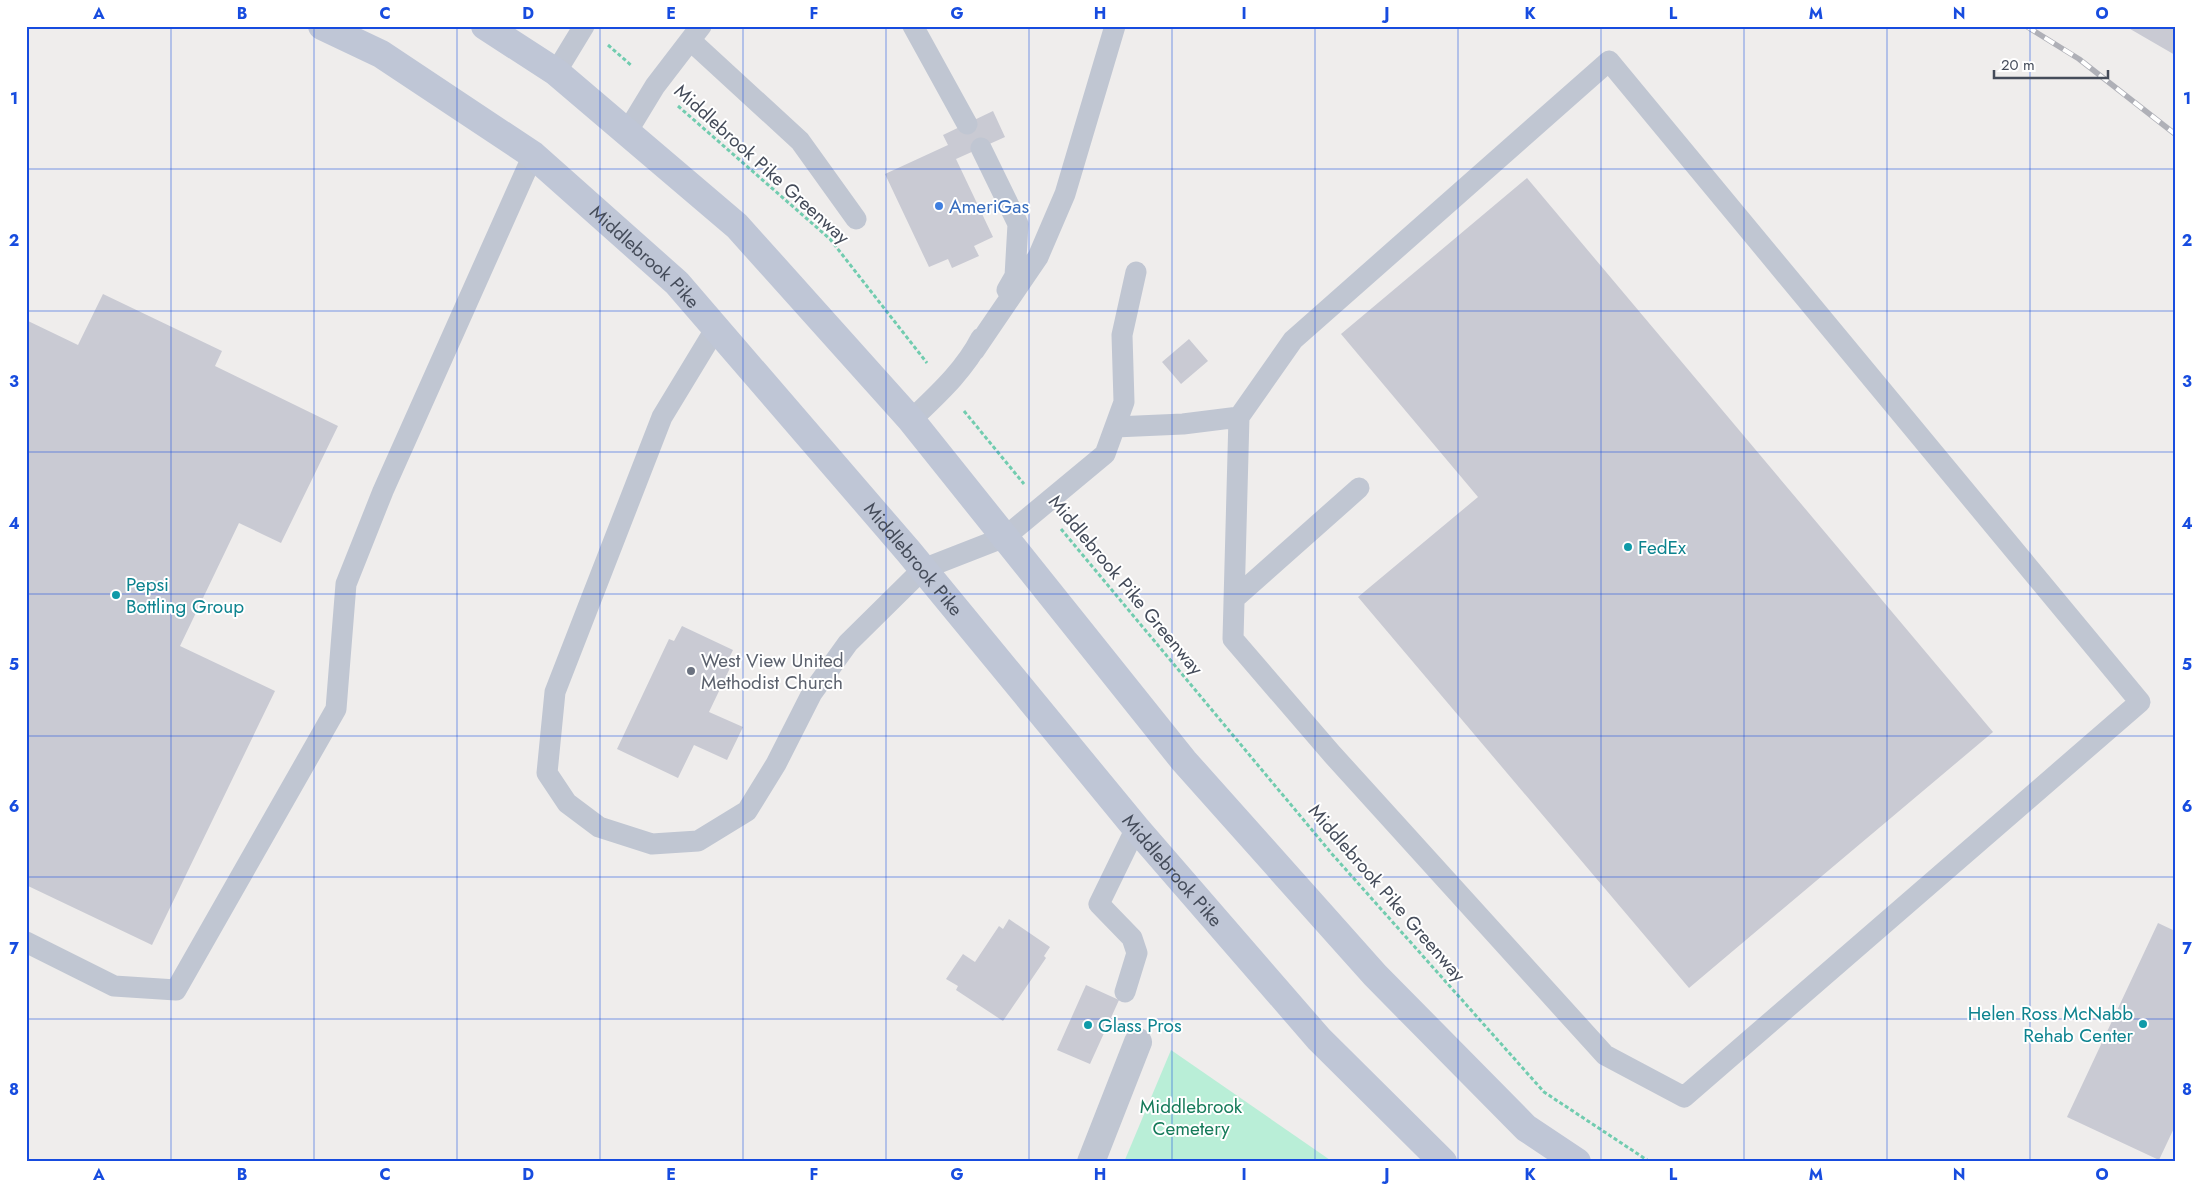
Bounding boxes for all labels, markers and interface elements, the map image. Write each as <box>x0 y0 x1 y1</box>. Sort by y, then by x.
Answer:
text: A <box>92 2 105 25</box>
text: B <box>237 2 247 25</box>
text: C <box>379 2 391 25</box>
text: D <box>522 2 534 25</box>
text: E <box>666 2 676 25</box>
text: F <box>810 2 818 25</box>
text: G <box>950 2 964 25</box>
text: H <box>1094 2 1106 25</box>
text: I <box>1241 2 1247 25</box>
text: J <box>1381 2 1390 25</box>
text: K <box>1524 2 1536 25</box>
text: L <box>1669 2 1678 25</box>
text: M <box>1809 2 1823 25</box>
text: N <box>1953 2 1965 25</box>
text: O <box>2095 2 2109 25</box>
scale bar <box>1994 48 2107 80</box>
text: 20 m <box>2001 54 2035 76</box>
street label: Middlebrook Pike Greenway <box>668 78 856 251</box>
text: 1 <box>10 87 18 110</box>
text: 1 <box>2183 87 2191 110</box>
place label: AmeriGas <box>949 193 1029 220</box>
street label: Middlebrook Pike <box>584 198 706 314</box>
marker: AmeriGas <box>933 200 945 212</box>
text: 2 <box>9 229 19 252</box>
text: 2 <box>2182 229 2192 252</box>
text: 3 <box>9 370 19 393</box>
text: 3 <box>2182 370 2192 393</box>
street label: Middlebrook Pike Greenway <box>1042 489 1210 681</box>
street label: Middlebrook Pike <box>858 496 970 622</box>
text: 4 <box>8 512 20 535</box>
text: 4 <box>2181 512 2193 535</box>
place label: FedEx <box>1638 534 1686 561</box>
marker: FedEx <box>1622 541 1634 553</box>
place label: Pepsi Bottling Group <box>126 571 244 620</box>
marker: Pepsi Bottling Group <box>110 589 122 601</box>
place label: West View United Methodist Church <box>701 647 844 696</box>
text: 5 <box>9 653 19 676</box>
text: 5 <box>2182 653 2192 676</box>
marker: West View United Methodist Church <box>685 665 697 677</box>
text: 6 <box>9 795 19 818</box>
text: 6 <box>2182 795 2192 818</box>
street label: Middlebrook Pike Greenway <box>1302 798 1472 988</box>
street label: Middlebrook Pike <box>1116 808 1229 933</box>
text: 7 <box>9 937 19 960</box>
text: 7 <box>2182 937 2192 960</box>
place label: Helen Ross McNabb Rehab Center <box>1968 1000 2133 1049</box>
place label: Glass Pros <box>1098 1012 1182 1039</box>
marker: Helen Ross McNabb Rehab Center <box>2137 1018 2149 1030</box>
marker: Glass Pros <box>1082 1019 1094 1031</box>
text: 8 <box>9 1078 19 1101</box>
text: 8 <box>2182 1078 2192 1101</box>
park label: Middlebrook Cemetery <box>1140 1093 1243 1142</box>
text: A <box>92 1163 105 1186</box>
text: B <box>237 1163 247 1186</box>
text: C <box>379 1163 391 1186</box>
text: D <box>522 1163 534 1186</box>
text: E <box>666 1163 676 1186</box>
text: F <box>810 1163 818 1186</box>
text: G <box>950 1163 964 1186</box>
text: H <box>1094 1163 1106 1186</box>
text: I <box>1241 1163 1247 1186</box>
text: J <box>1381 1163 1390 1186</box>
text: K <box>1524 1163 1536 1186</box>
text: L <box>1669 1163 1678 1186</box>
text: M <box>1809 1163 1823 1186</box>
text: N <box>1953 1163 1965 1186</box>
text: O <box>2095 1163 2109 1186</box>

